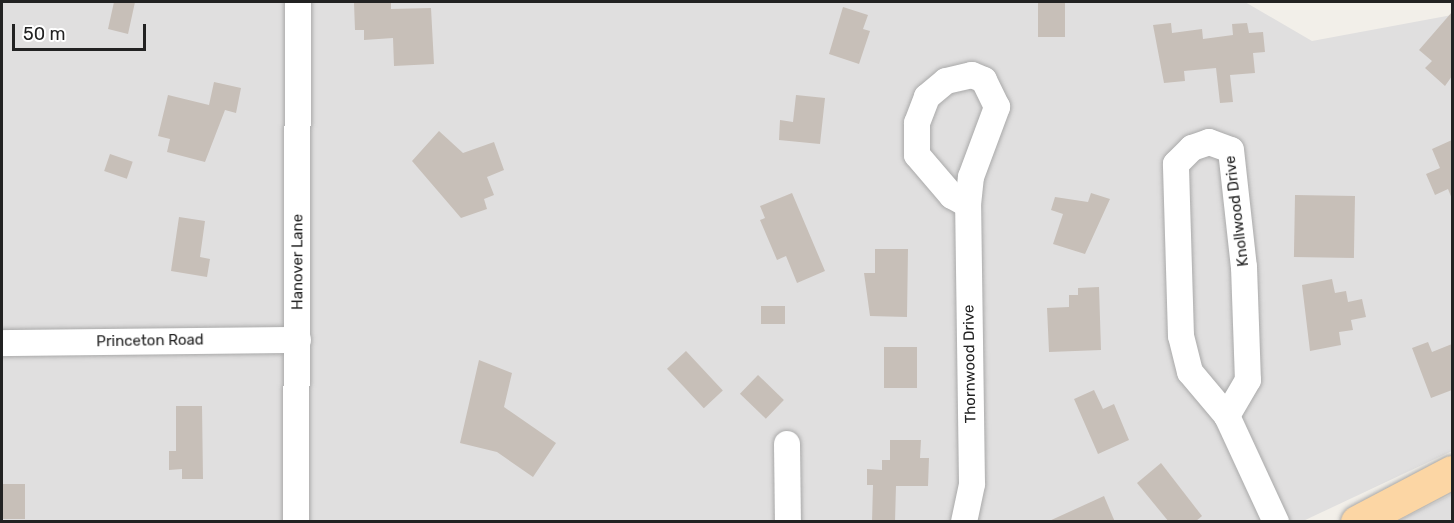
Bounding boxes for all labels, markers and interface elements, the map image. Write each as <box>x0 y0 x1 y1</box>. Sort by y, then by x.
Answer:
scale bar <box>15 12 148 50</box>
text: 50 m <box>23 23 66 45</box>
street label: Knollwood Drive <box>1221 154 1253 268</box>
street label: Hanover Lane <box>289 214 307 310</box>
street label: Thornwood Drive <box>960 305 980 423</box>
street label: Princeton Road <box>96 331 204 351</box>

